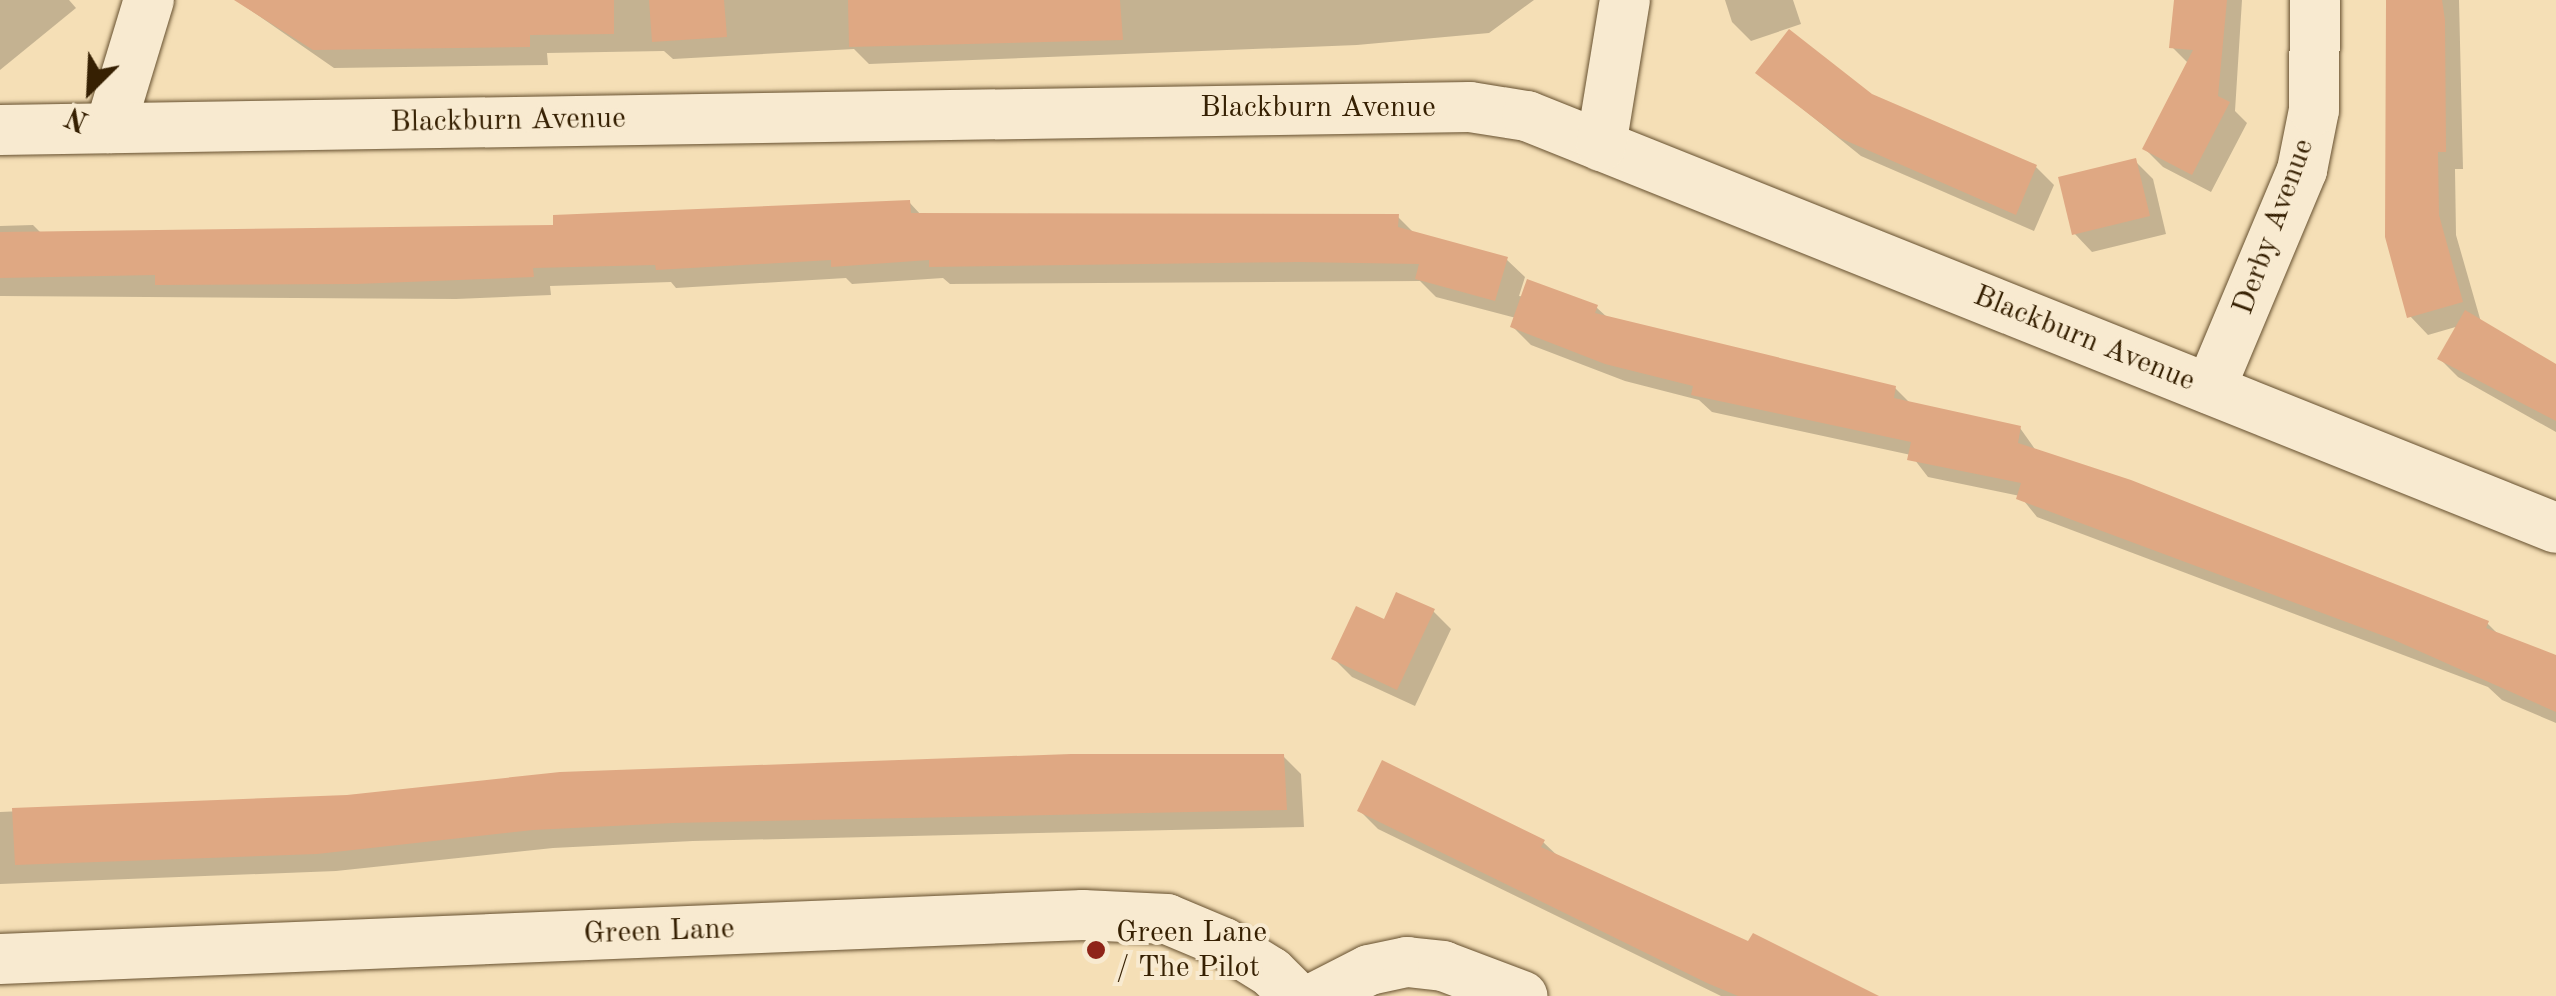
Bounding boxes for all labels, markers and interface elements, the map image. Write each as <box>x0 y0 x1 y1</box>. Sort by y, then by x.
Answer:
north arrow <box>40 40 140 140</box>
street label: Blackburn Avenue <box>1200 90 1436 126</box>
text: N <box>62 100 93 135</box>
street label: Blackburn Avenue <box>390 101 626 141</box>
street label: Derby Avenue <box>2226 134 2322 320</box>
street label: Blackburn Avenue <box>1968 278 2200 400</box>
street label: Green Lane <box>583 911 735 953</box>
place label: Green Lane / The Pilot <box>1116 915 1267 986</box>
marker: Green Lane / The Pilot <box>1085 939 1107 961</box>

